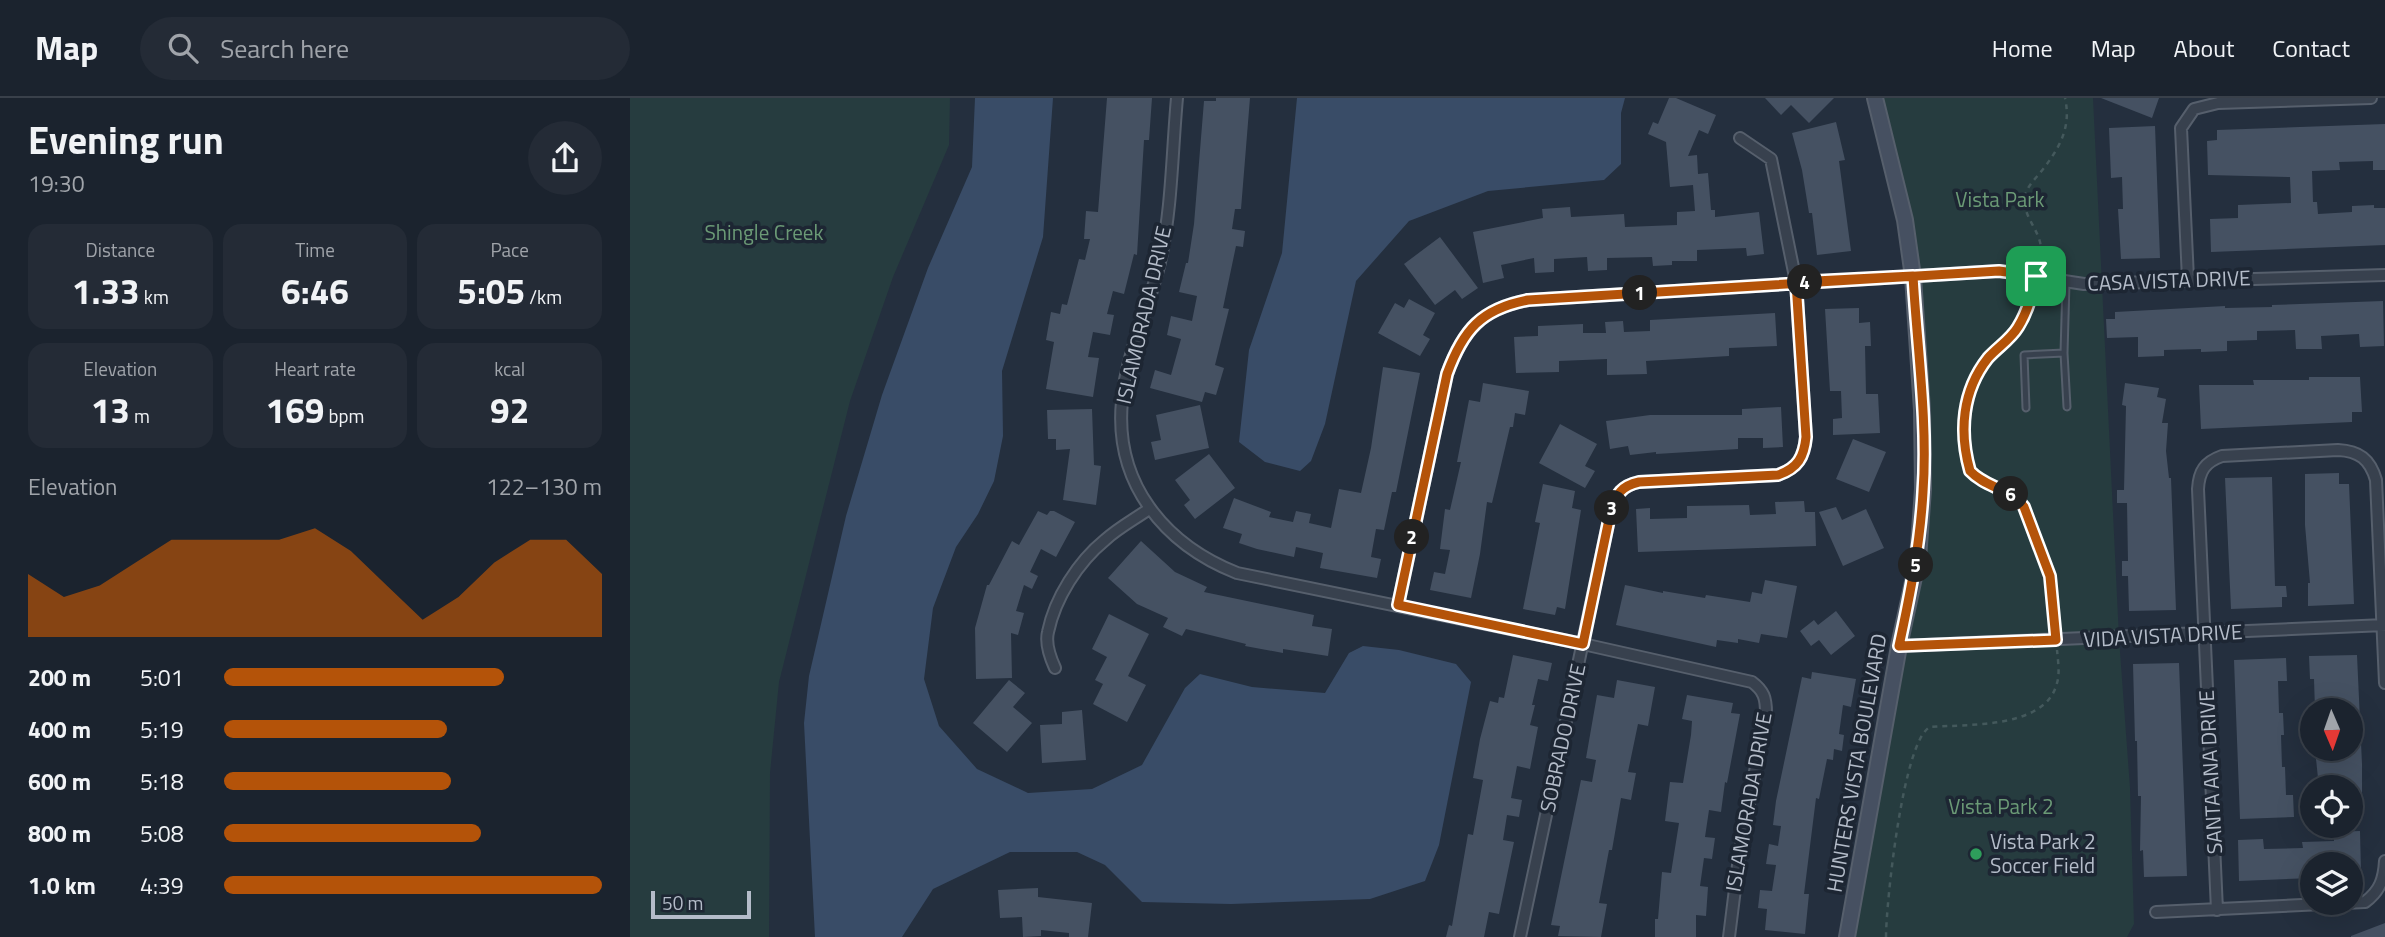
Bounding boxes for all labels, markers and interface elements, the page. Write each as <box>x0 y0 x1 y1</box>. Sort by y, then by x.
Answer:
search box <box>140 17 630 80</box>
text: Map <box>35 23 98 73</box>
icon: search <box>164 29 202 67</box>
text: Search here <box>220 29 349 68</box>
text: Home <box>1992 30 2053 66</box>
text: Map <box>2091 30 2136 66</box>
text: About <box>2174 30 2234 66</box>
text: Contact <box>2272 30 2350 66</box>
text: Evening run <box>28 111 224 169</box>
button: share <box>528 121 602 195</box>
text: 19:30 <box>28 166 85 201</box>
park label: Vista Park <box>1955 183 2045 215</box>
park label: Shingle Creek <box>704 216 824 248</box>
street label: ISLAMORADA DRIVE <box>1107 223 1179 407</box>
text: Distance <box>86 235 155 264</box>
text: Time <box>295 235 335 264</box>
text: Pace <box>490 235 529 264</box>
pin <box>2006 246 2066 306</box>
icon: arrive <box>2017 257 2055 295</box>
street label: CASA VISTA DRIVE <box>2087 261 2251 299</box>
text: 1.33 <box>72 264 140 318</box>
text: 6:46 <box>281 264 349 318</box>
text: 5:05 <box>457 264 525 318</box>
pin: 4 <box>1788 264 1822 300</box>
text: 4 <box>1799 267 1810 296</box>
pin: 1 <box>1622 276 1658 310</box>
text: 1 <box>1634 278 1645 307</box>
text: km <box>140 282 169 311</box>
text: /km <box>525 282 562 311</box>
text: Elevation <box>83 354 157 383</box>
text: Heart rate <box>274 354 356 383</box>
text: kcal <box>494 354 525 383</box>
text: 13 <box>91 383 130 437</box>
text: 169 <box>266 383 324 437</box>
text: 92 <box>490 383 529 437</box>
text: m <box>130 401 150 430</box>
text: bpm <box>324 401 364 430</box>
text: Elevation <box>28 469 117 504</box>
text: 122–130 m <box>486 469 602 504</box>
pin: 6 <box>1994 476 2028 512</box>
text: 6 <box>2005 479 2016 508</box>
pin: 3 <box>1594 490 1630 526</box>
text: 3 <box>1606 493 1617 522</box>
pin: 2 <box>1394 520 1430 555</box>
text: 2 <box>1406 522 1417 551</box>
pin: 5 <box>1898 547 1934 582</box>
text: 5 <box>1910 550 1921 579</box>
street label: VIDA VISTA DRIVE <box>2083 615 2243 655</box>
street label: HUNTERS VISTA BOULEVARD <box>1818 631 1895 895</box>
text: 200 m <box>28 660 91 695</box>
text: 5:01 <box>140 660 184 695</box>
street label: SOBRADO DRIVE <box>1531 661 1593 815</box>
street label: SANTA ANA DRIVE <box>2190 689 2230 855</box>
north arrow <box>2300 698 2362 761</box>
map controls <box>2300 698 2363 915</box>
street label: ISLAMORADA DRIVE <box>1716 710 1780 894</box>
text: 400 m <box>28 712 91 747</box>
text: 5:19 <box>140 712 184 747</box>
text: 600 m <box>28 764 91 799</box>
text: 5:18 <box>140 764 184 799</box>
button: locate <box>2300 775 2363 838</box>
park label: Vista Park 2 <box>1948 790 2054 822</box>
text: 800 m <box>28 816 91 851</box>
text: 5:08 <box>140 816 184 851</box>
place label: Vista Park 2 Soccer Field <box>1990 825 2096 881</box>
marker: Vista Park 2 Soccer Field <box>1968 846 1984 862</box>
button: layers <box>2300 852 2363 915</box>
text: 1.0 km <box>28 868 96 903</box>
text: 4:39 <box>140 868 184 903</box>
scale bar <box>651 888 751 920</box>
text: 50 m <box>662 888 703 917</box>

